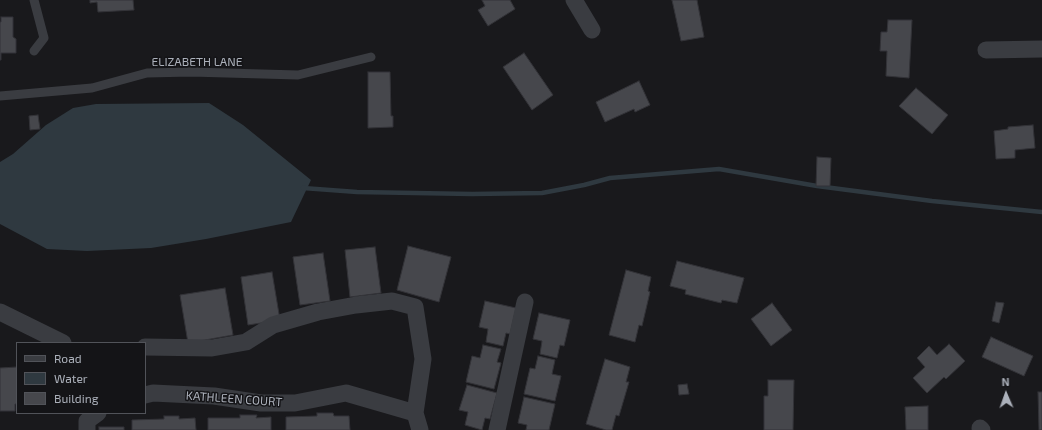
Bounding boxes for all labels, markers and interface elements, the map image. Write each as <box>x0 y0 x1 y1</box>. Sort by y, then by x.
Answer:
street label: ELIZABETH LANE <box>152 55 242 69</box>
legend <box>16 342 146 414</box>
text: Road <box>54 351 82 365</box>
text: Water <box>54 371 88 385</box>
north arrow <box>986 374 1026 414</box>
text: N <box>1001 375 1010 388</box>
street label: KATHLEEN COURT <box>185 388 283 410</box>
text: Building <box>54 391 98 405</box>

